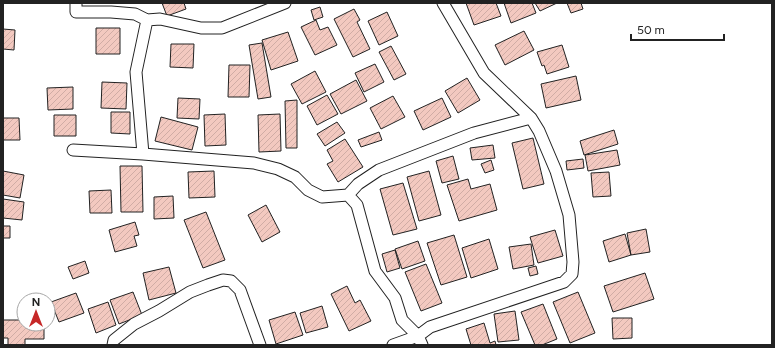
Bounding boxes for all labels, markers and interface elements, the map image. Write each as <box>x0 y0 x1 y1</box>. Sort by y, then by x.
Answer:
scale bar <box>631 16 724 42</box>
text: 50 m <box>637 23 665 37</box>
north arrow <box>16 292 56 332</box>
text: N <box>32 296 40 309</box>

